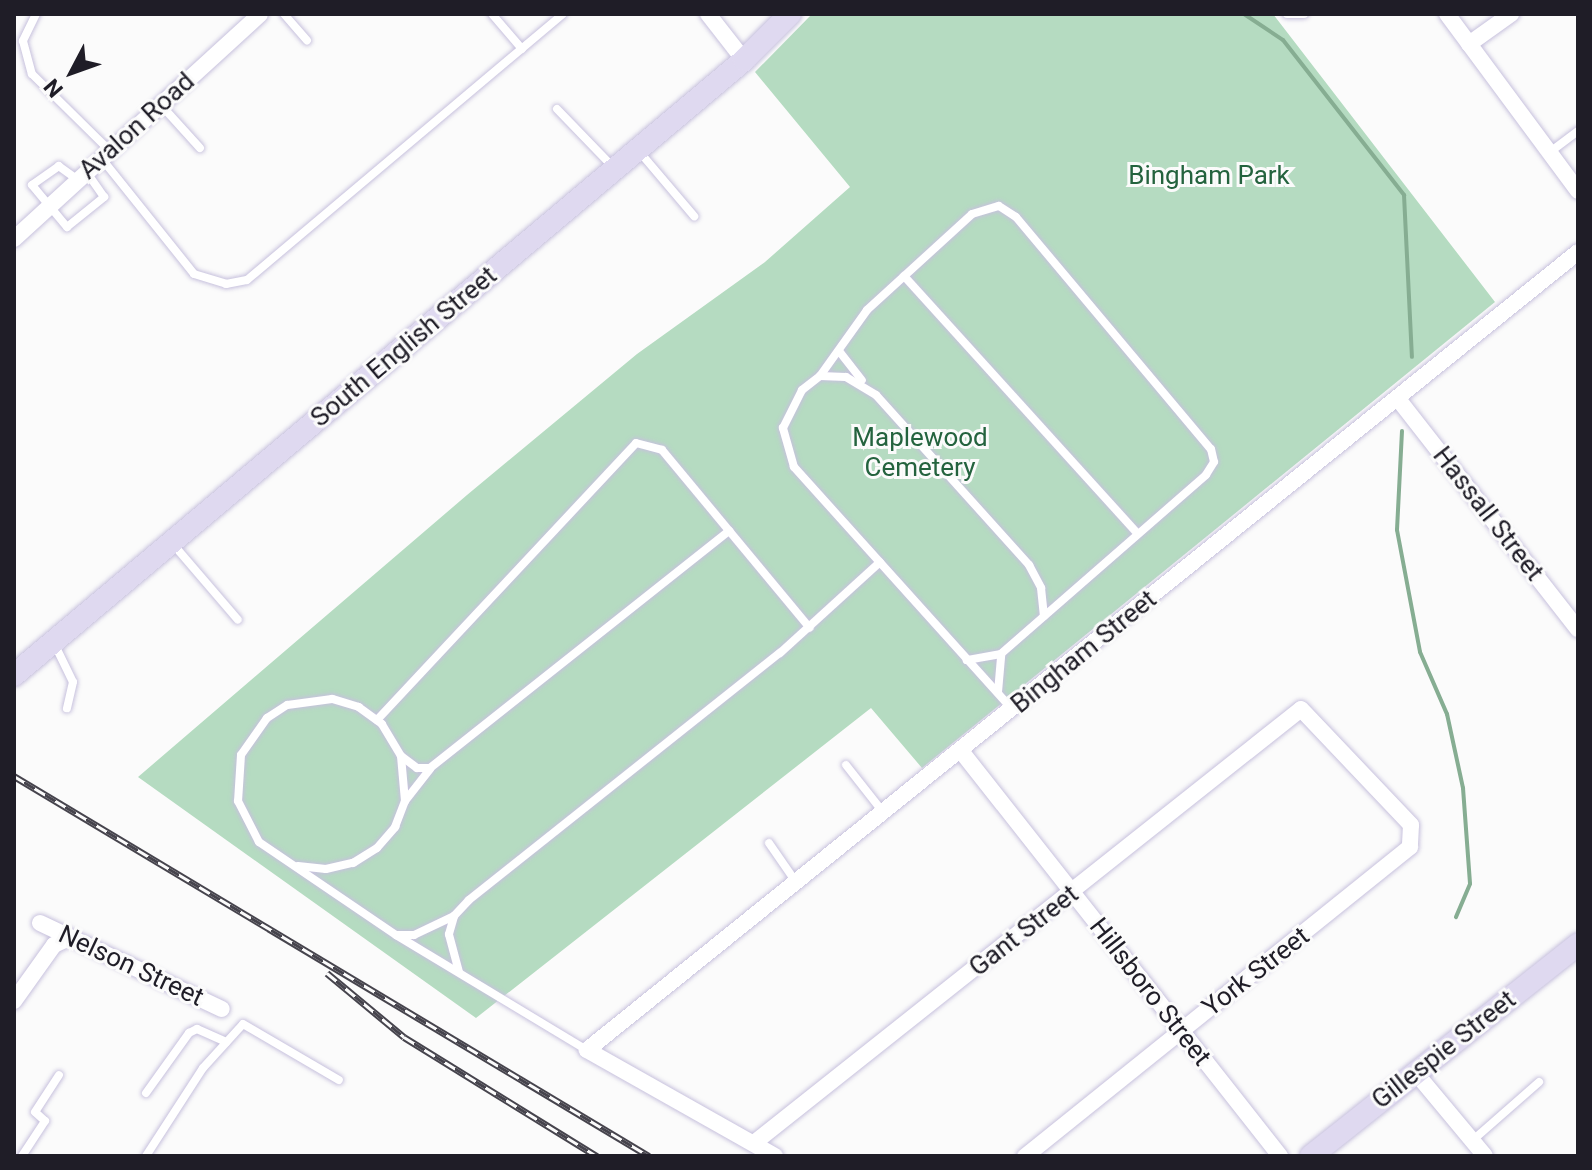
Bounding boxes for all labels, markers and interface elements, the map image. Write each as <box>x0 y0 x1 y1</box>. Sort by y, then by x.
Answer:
north arrow <box>32 32 112 112</box>
street label: Avalon Road <box>73 66 201 186</box>
text: N <box>39 74 68 102</box>
park label: Bingham Park <box>1128 160 1290 192</box>
street label: South English Street <box>305 260 503 434</box>
park label: Maplewood Cemetery <box>852 422 988 484</box>
street label: Hassall Street <box>1426 441 1550 587</box>
street label: Bingham Street <box>1005 584 1163 720</box>
street label: Gant Street <box>963 879 1085 983</box>
street label: Hillsboro Street <box>1083 912 1217 1072</box>
street label: Nelson Street <box>54 919 208 1013</box>
street label: York Street <box>1196 921 1316 1023</box>
street label: Gillespie Street <box>1366 984 1522 1116</box>

